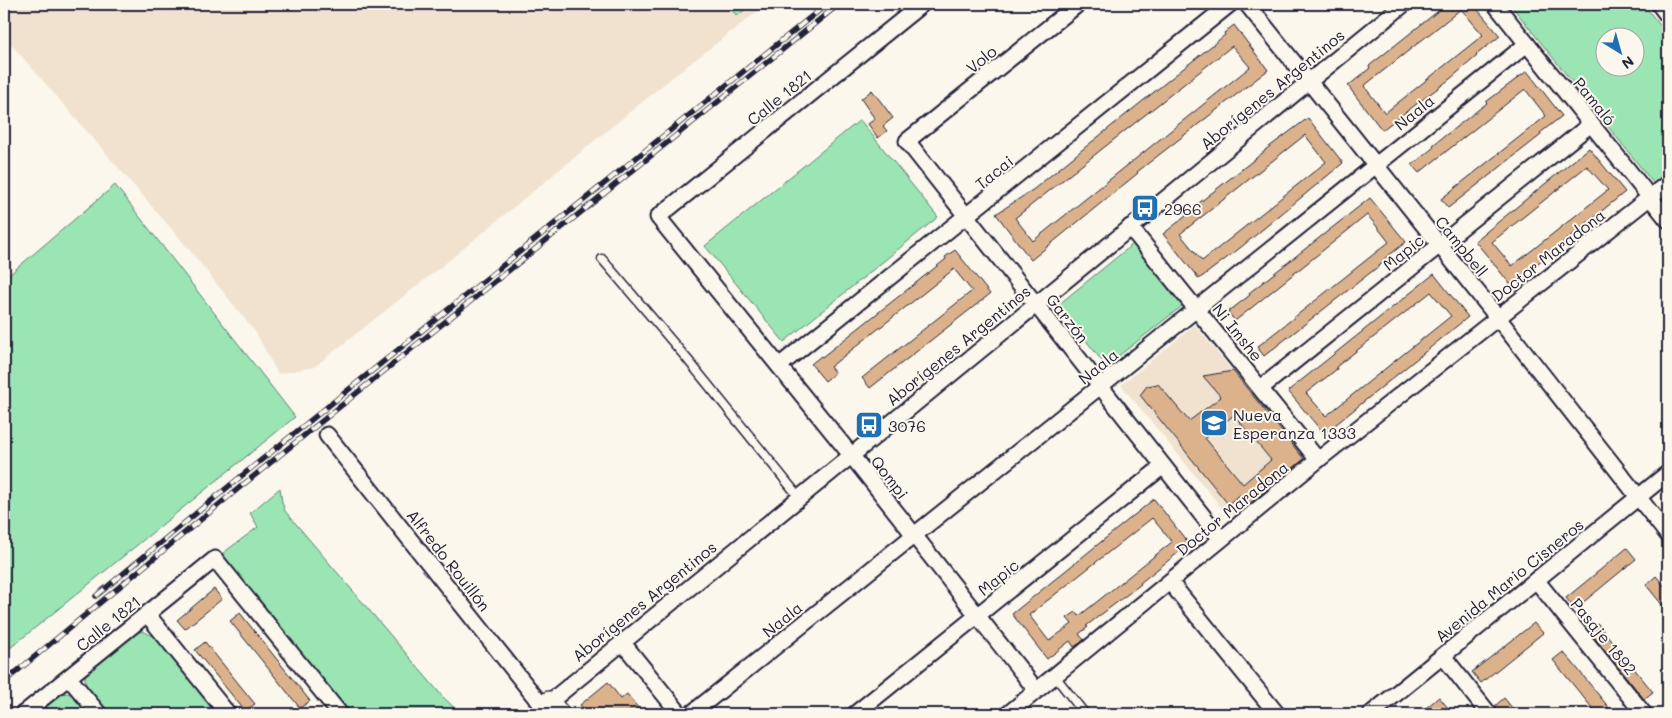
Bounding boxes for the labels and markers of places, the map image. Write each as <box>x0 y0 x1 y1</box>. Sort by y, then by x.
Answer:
bus stop icon: 2966 <box>1130 193 1160 223</box>
place label: 2966 <box>1164 198 1202 219</box>
place label: Nueva Esperanza 1333 <box>1233 404 1356 443</box>
school or university icon: Nueva Esperanza 1333 <box>1199 408 1229 438</box>
bus stop icon: 3076 <box>854 410 884 440</box>
place label: 3076 <box>888 415 926 436</box>

